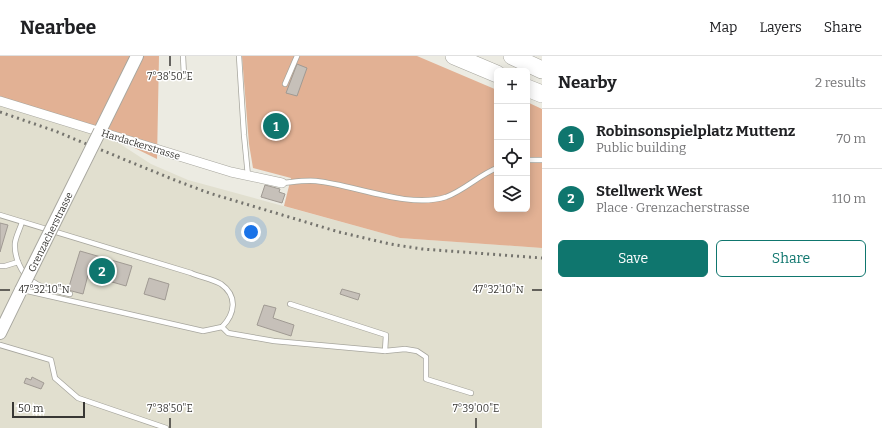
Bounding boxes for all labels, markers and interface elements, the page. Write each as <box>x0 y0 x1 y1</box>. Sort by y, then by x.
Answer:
text: Nearbee <box>20 16 96 39</box>
text: Map <box>709 19 737 36</box>
text: Layers <box>759 19 802 36</box>
text: Share <box>824 19 862 36</box>
map controls <box>494 68 530 212</box>
button: + <box>494 68 530 104</box>
text: 7°38'50"E <box>147 71 193 83</box>
text: Nearby <box>558 72 617 93</box>
text: 2 results <box>815 75 866 90</box>
button: − <box>494 104 530 140</box>
pin: 1 <box>263 111 289 141</box>
text: Robinsonspielplatz Muttenz <box>596 122 795 140</box>
street label: Hardackerstrasse <box>100 127 182 163</box>
text: 1 <box>568 131 574 146</box>
text: 70 m <box>836 131 866 146</box>
button: locate <box>494 140 530 176</box>
text: Public building <box>596 140 686 155</box>
button: layers <box>494 176 530 212</box>
text: Stellwerk West <box>596 182 703 200</box>
street label: Grenzacherstrasse <box>26 190 76 274</box>
text: 2 <box>567 191 575 206</box>
text: 110 m <box>832 191 866 206</box>
text: Place · Grenzacherstrasse <box>596 200 750 215</box>
your location <box>241 222 261 242</box>
button: Save <box>558 240 708 277</box>
button: Share <box>716 240 866 277</box>
pin: 2 <box>89 256 115 286</box>
text: 47°32'10"N <box>18 284 70 296</box>
text: 47°32'10"N <box>472 284 524 296</box>
scale bar <box>12 400 85 419</box>
text: 50 m <box>18 402 44 415</box>
text: 7°38'50"E <box>147 403 193 415</box>
text: 7°39'00"E <box>453 403 499 415</box>

